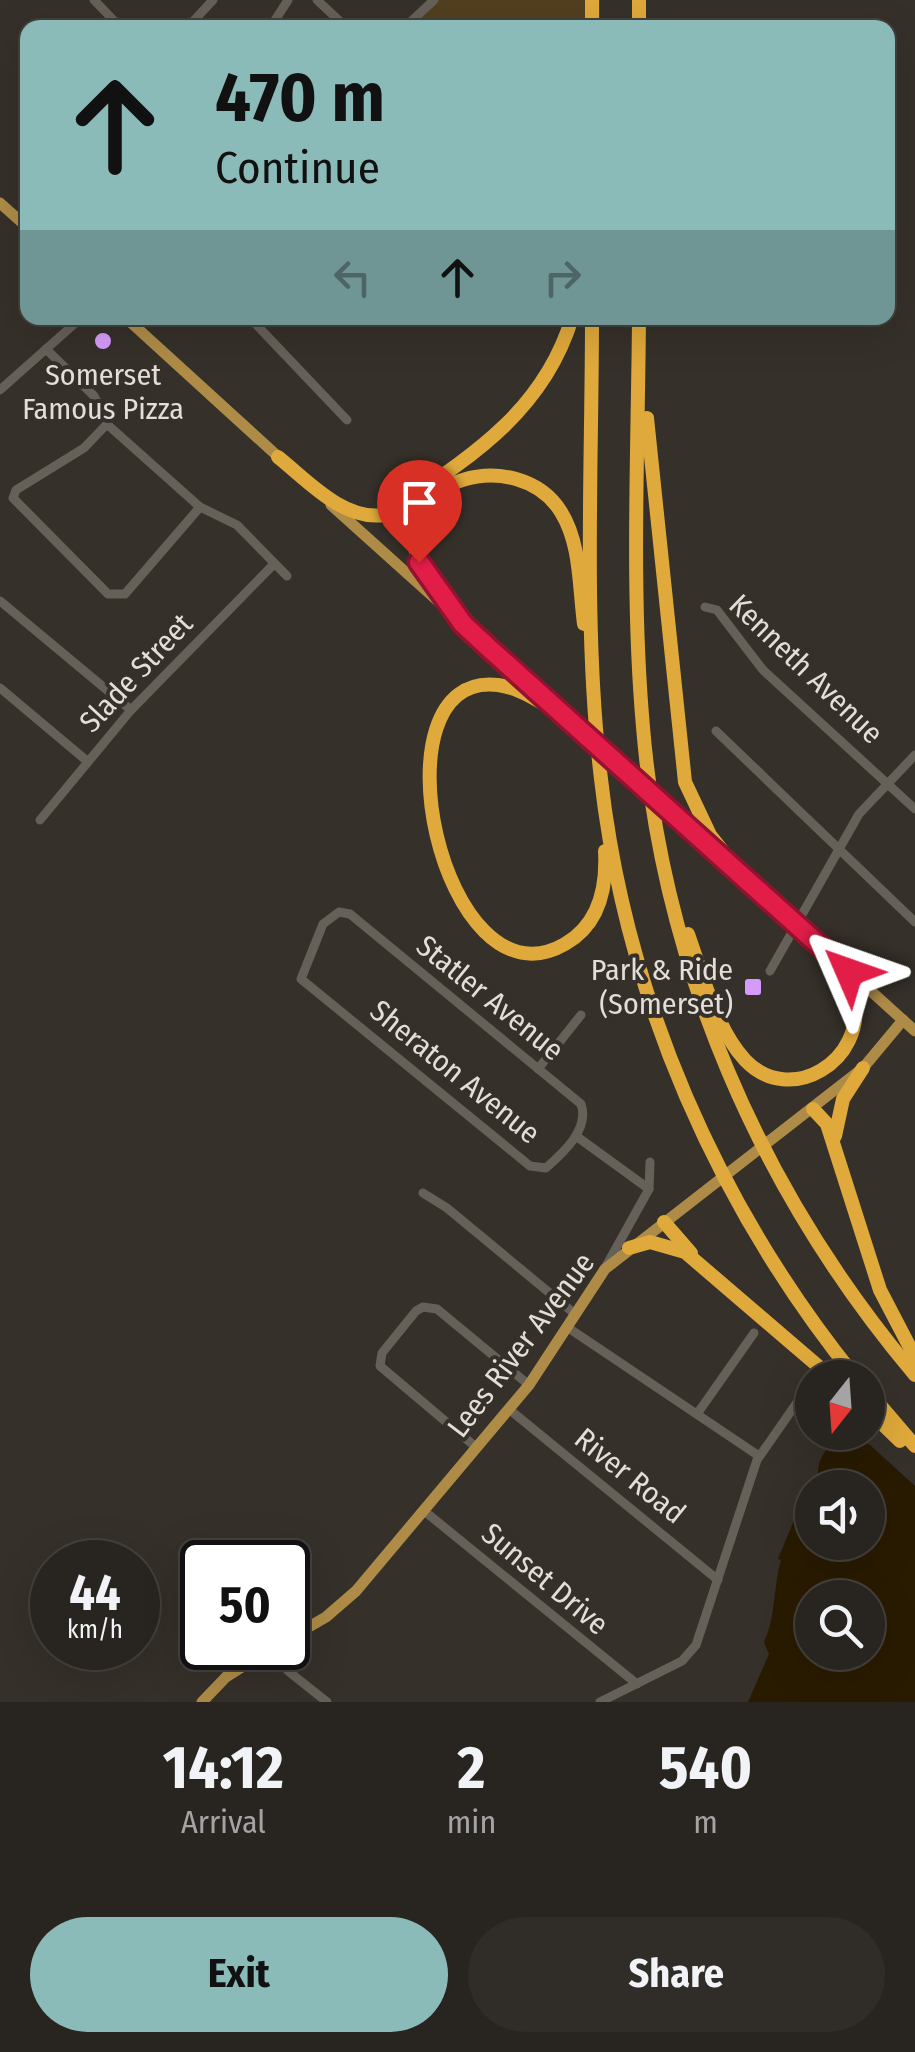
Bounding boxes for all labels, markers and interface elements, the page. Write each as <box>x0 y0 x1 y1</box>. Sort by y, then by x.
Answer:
text: 470 m <box>215 56 385 140</box>
icon: ahead <box>50 60 180 190</box>
text: Continue <box>215 141 380 195</box>
icon: left <box>325 250 380 305</box>
icon: ahead <box>430 250 485 305</box>
icon: right <box>535 250 590 305</box>
marker: Somerset Famous Pizza <box>92 330 114 352</box>
place label: Somerset Famous Pizza <box>22 357 184 427</box>
pin <box>377 460 462 563</box>
icon: arrive <box>392 475 447 530</box>
street label: Kenneth Avenue <box>722 587 890 751</box>
street label: Slade Street <box>72 606 200 740</box>
position arrow <box>797 920 901 1024</box>
street label: Statler Avenue <box>409 928 571 1068</box>
place label: Park & Ride (Somerset) <box>591 952 733 1022</box>
marker: Park & Ride (Somerset) <box>742 976 764 998</box>
street label: Sheraton Avenue <box>363 993 547 1151</box>
street label: Lees River Avenue <box>440 1246 602 1444</box>
north arrow <box>795 1360 885 1450</box>
map controls <box>795 1360 885 1670</box>
street label: River Road <box>568 1421 692 1531</box>
button: sound <box>795 1470 885 1560</box>
street label: Sunset Drive <box>474 1516 616 1642</box>
speed limit sign: 50 <box>180 1540 310 1670</box>
text: 44 <box>69 1563 121 1623</box>
button: search <box>795 1580 885 1670</box>
text: km/h <box>67 1615 123 1645</box>
text: 14:12 <box>163 1732 284 1804</box>
text: 2 <box>458 1732 485 1804</box>
text: 540 <box>659 1732 752 1804</box>
text: Arrival <box>181 1803 266 1841</box>
text: min <box>447 1803 496 1841</box>
text: m <box>693 1803 718 1841</box>
button: Exit <box>30 1917 448 2032</box>
button: Share <box>468 1917 885 2032</box>

